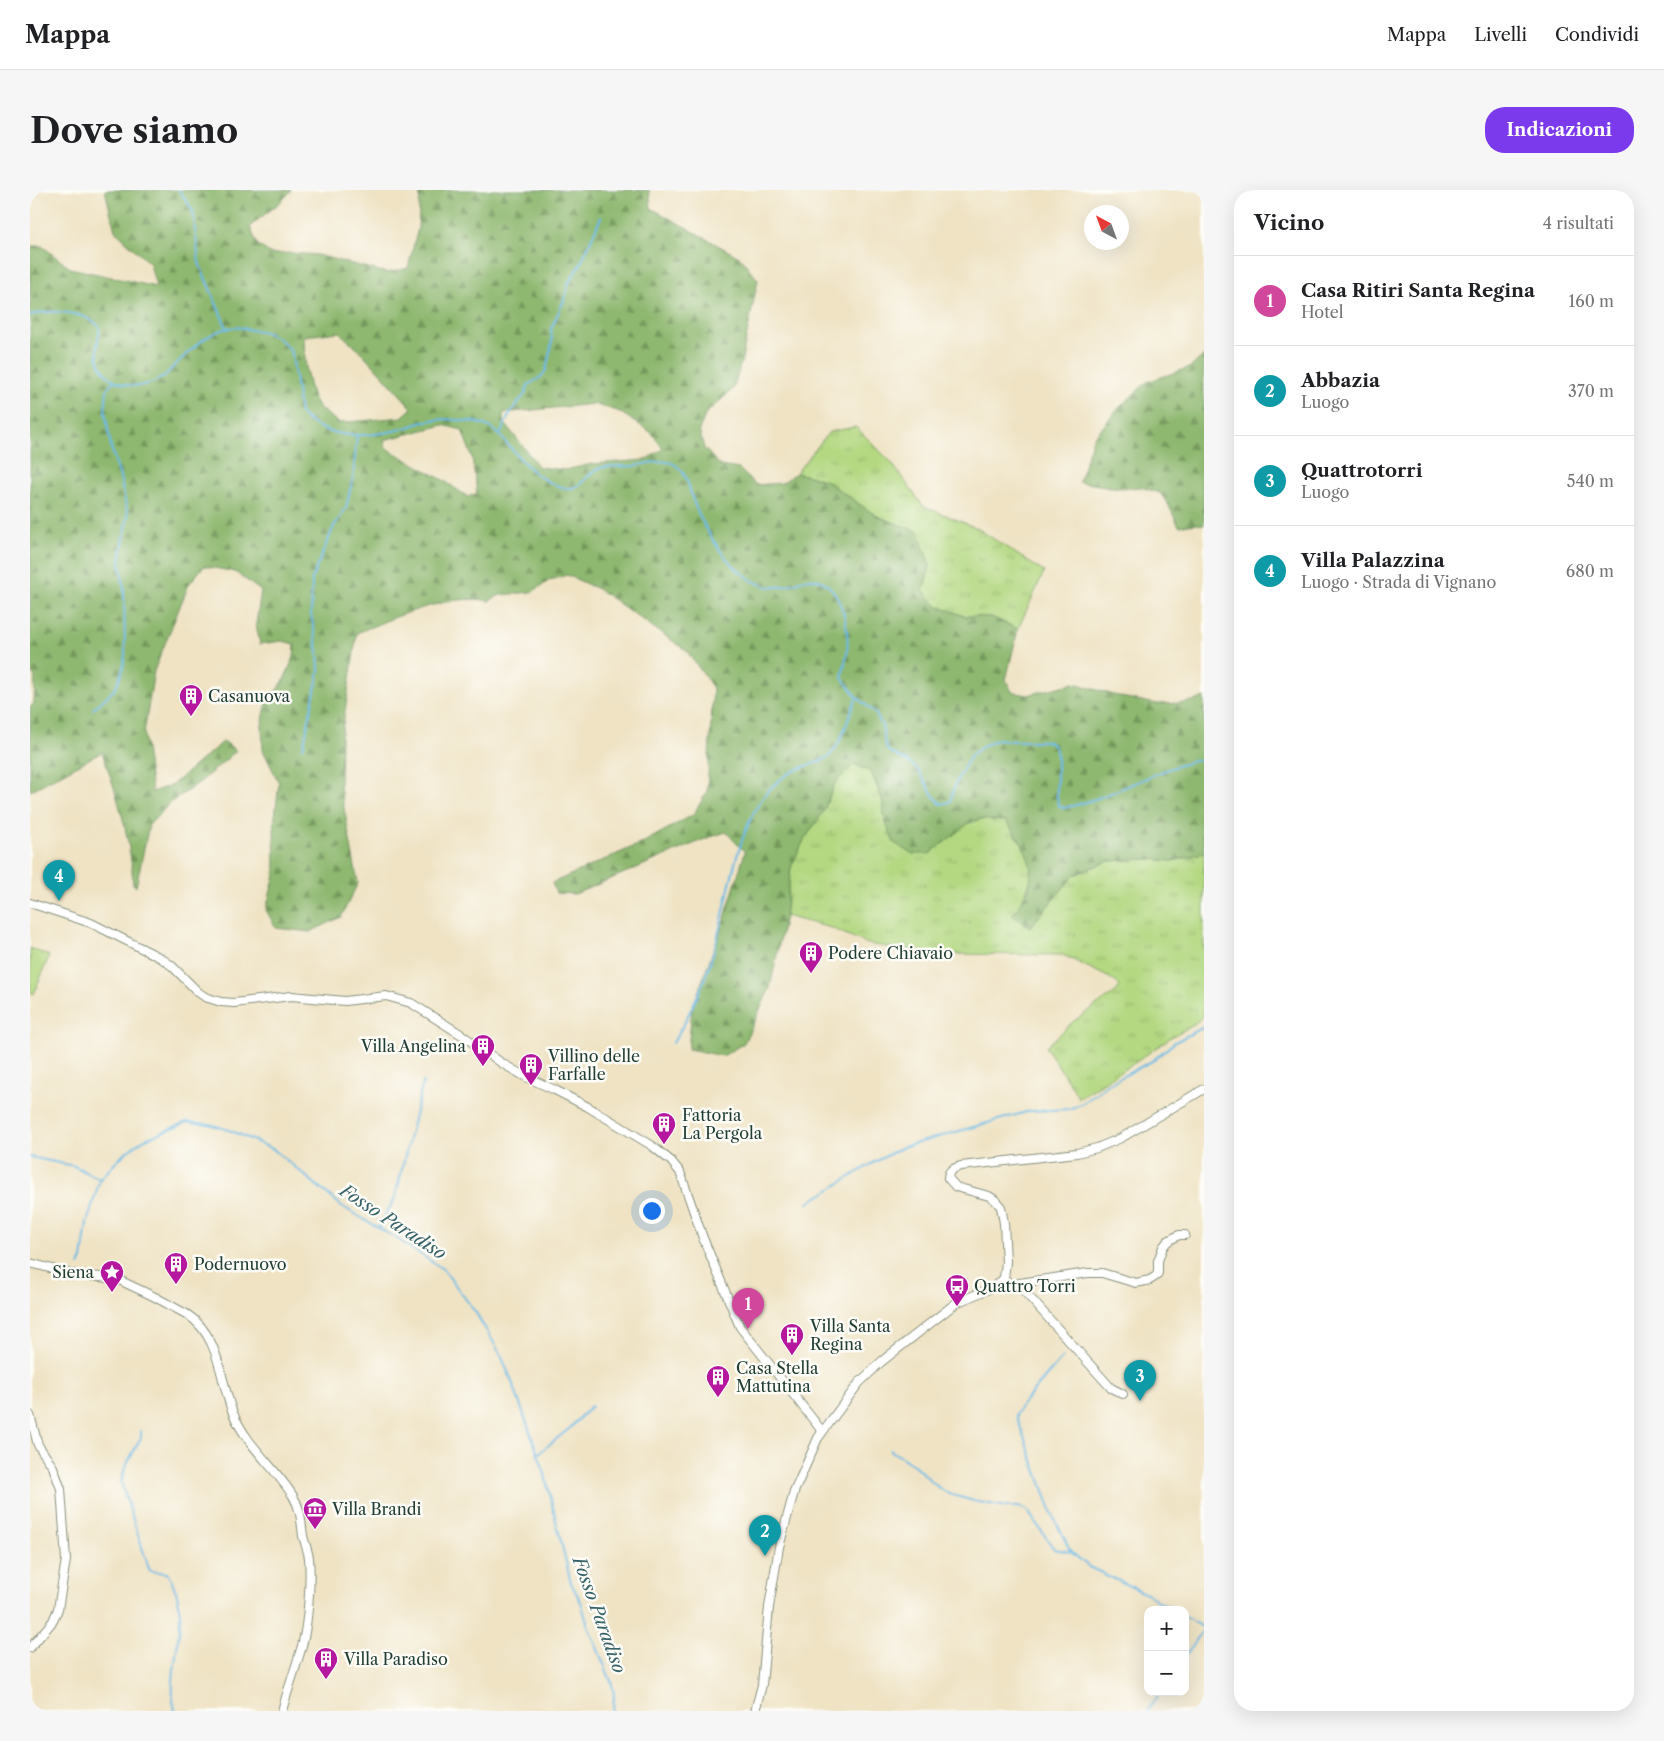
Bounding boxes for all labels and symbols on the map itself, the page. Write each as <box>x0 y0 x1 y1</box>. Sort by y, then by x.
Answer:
north arrow <box>1084 205 1129 250</box>
building icon: Casanuova <box>178 683 204 717</box>
place label: Casanuova <box>208 686 291 706</box>
pin: 4 <box>43 860 75 901</box>
building icon: Podere Chiavaio <box>798 940 824 974</box>
place label: Podere Chiavaio <box>828 943 953 963</box>
building icon: Villa Angelina <box>470 1033 496 1067</box>
place label: Villa Angelina <box>360 1036 467 1056</box>
place label: Villino delle Farfalle <box>547 1046 640 1084</box>
building icon: Villino delle Farfalle <box>518 1052 544 1086</box>
place label: Fattoria La Pergola <box>682 1105 763 1143</box>
building icon: Fattoria La Pergola <box>651 1111 677 1145</box>
water label: Fosso Paradiso <box>334 1178 450 1265</box>
your location <box>639 1198 665 1224</box>
building icon: Podernuovo <box>163 1251 189 1285</box>
place label: Podernuovo <box>194 1254 287 1274</box>
place icon: Siena <box>99 1259 125 1293</box>
place label: Siena <box>52 1262 95 1282</box>
bus stop icon: Quattro Torri <box>944 1273 970 1307</box>
place label: Quattro Torri <box>974 1276 1076 1296</box>
pin: 1 <box>732 1288 764 1329</box>
place label: Villa Santa Regina <box>809 1316 891 1354</box>
building icon: Villa Santa Regina <box>779 1322 805 1356</box>
place label: Casa Stella Mattutina <box>736 1358 819 1396</box>
pin: 3 <box>1124 1360 1156 1401</box>
building icon: Casa Stella Mattutina <box>705 1364 731 1398</box>
museum icon: Villa Brandi <box>302 1496 328 1530</box>
place label: Villa Brandi <box>331 1499 421 1519</box>
pin: 2 <box>749 1515 781 1556</box>
water label: Fosso Paradiso <box>567 1552 630 1676</box>
building icon: Villa Paradiso <box>313 1646 339 1680</box>
place label: Villa Paradiso <box>343 1649 448 1669</box>

